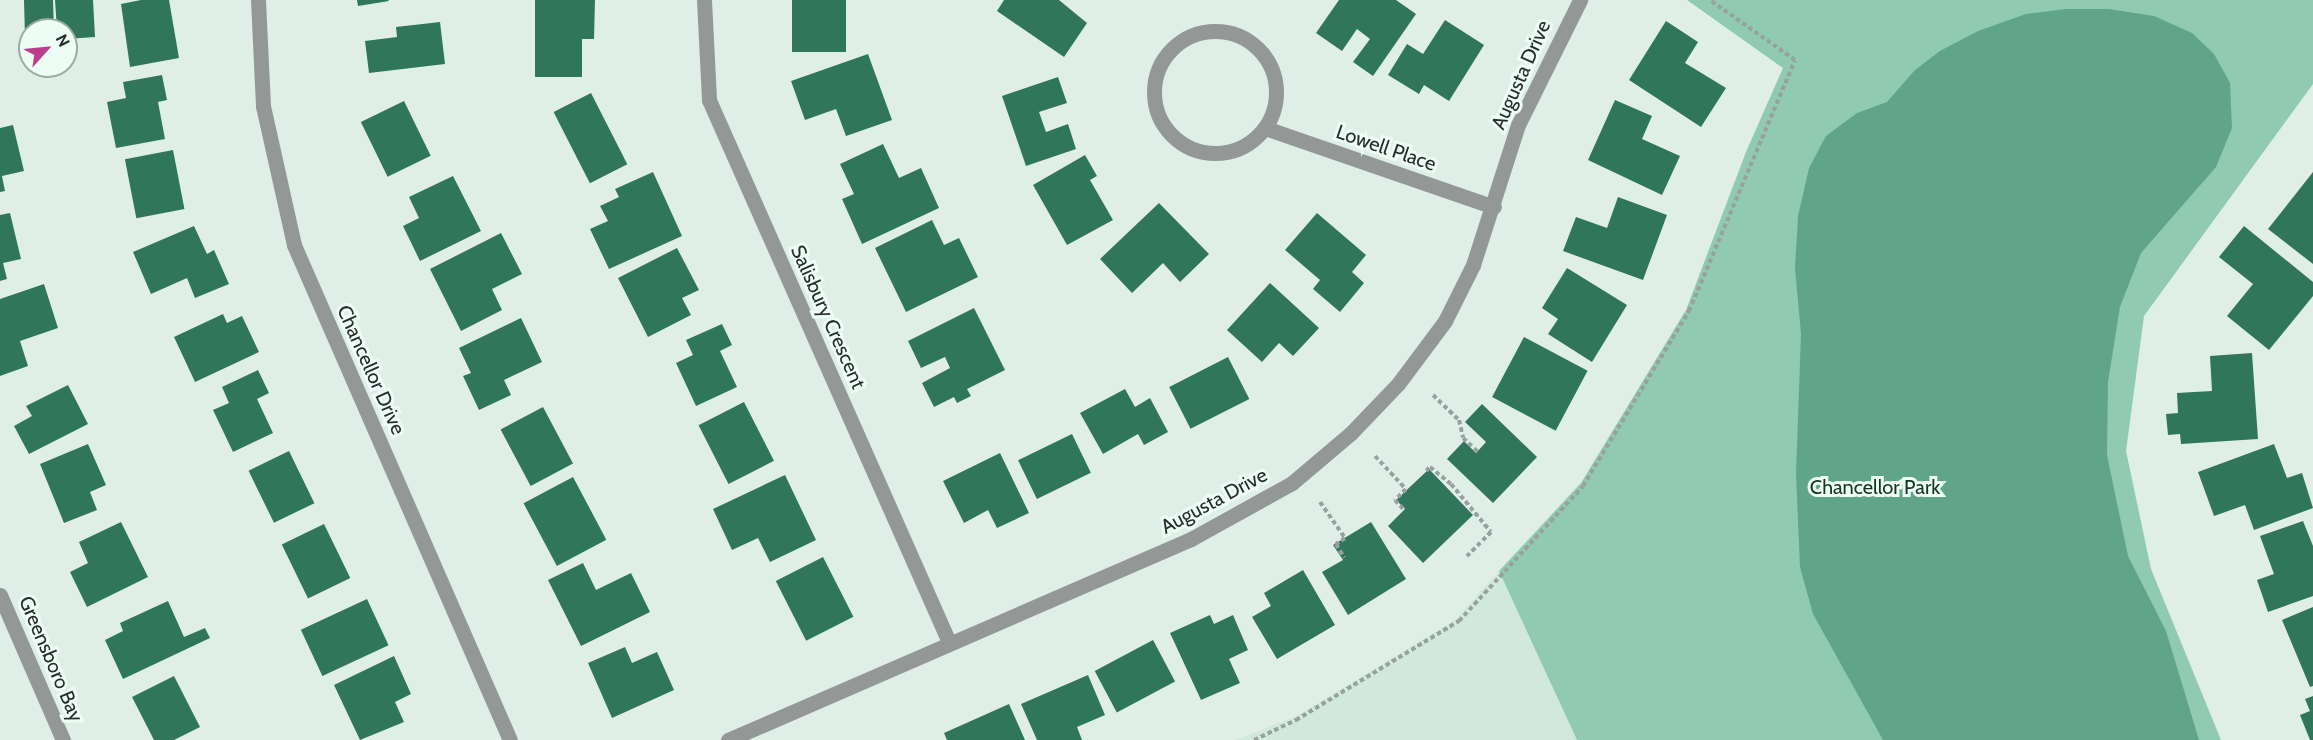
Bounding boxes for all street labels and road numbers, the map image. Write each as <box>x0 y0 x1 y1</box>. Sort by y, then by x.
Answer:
street label: Augusta Drive <box>1486 17 1556 133</box>
street label: Lowell Place <box>1333 120 1439 176</box>
street label: Salisbury Crescent <box>786 241 870 393</box>
street label: Chancellor Drive <box>332 302 410 438</box>
street label: Augusta Drive <box>1157 463 1271 539</box>
street label: Greensboro Bay <box>14 593 88 725</box>

